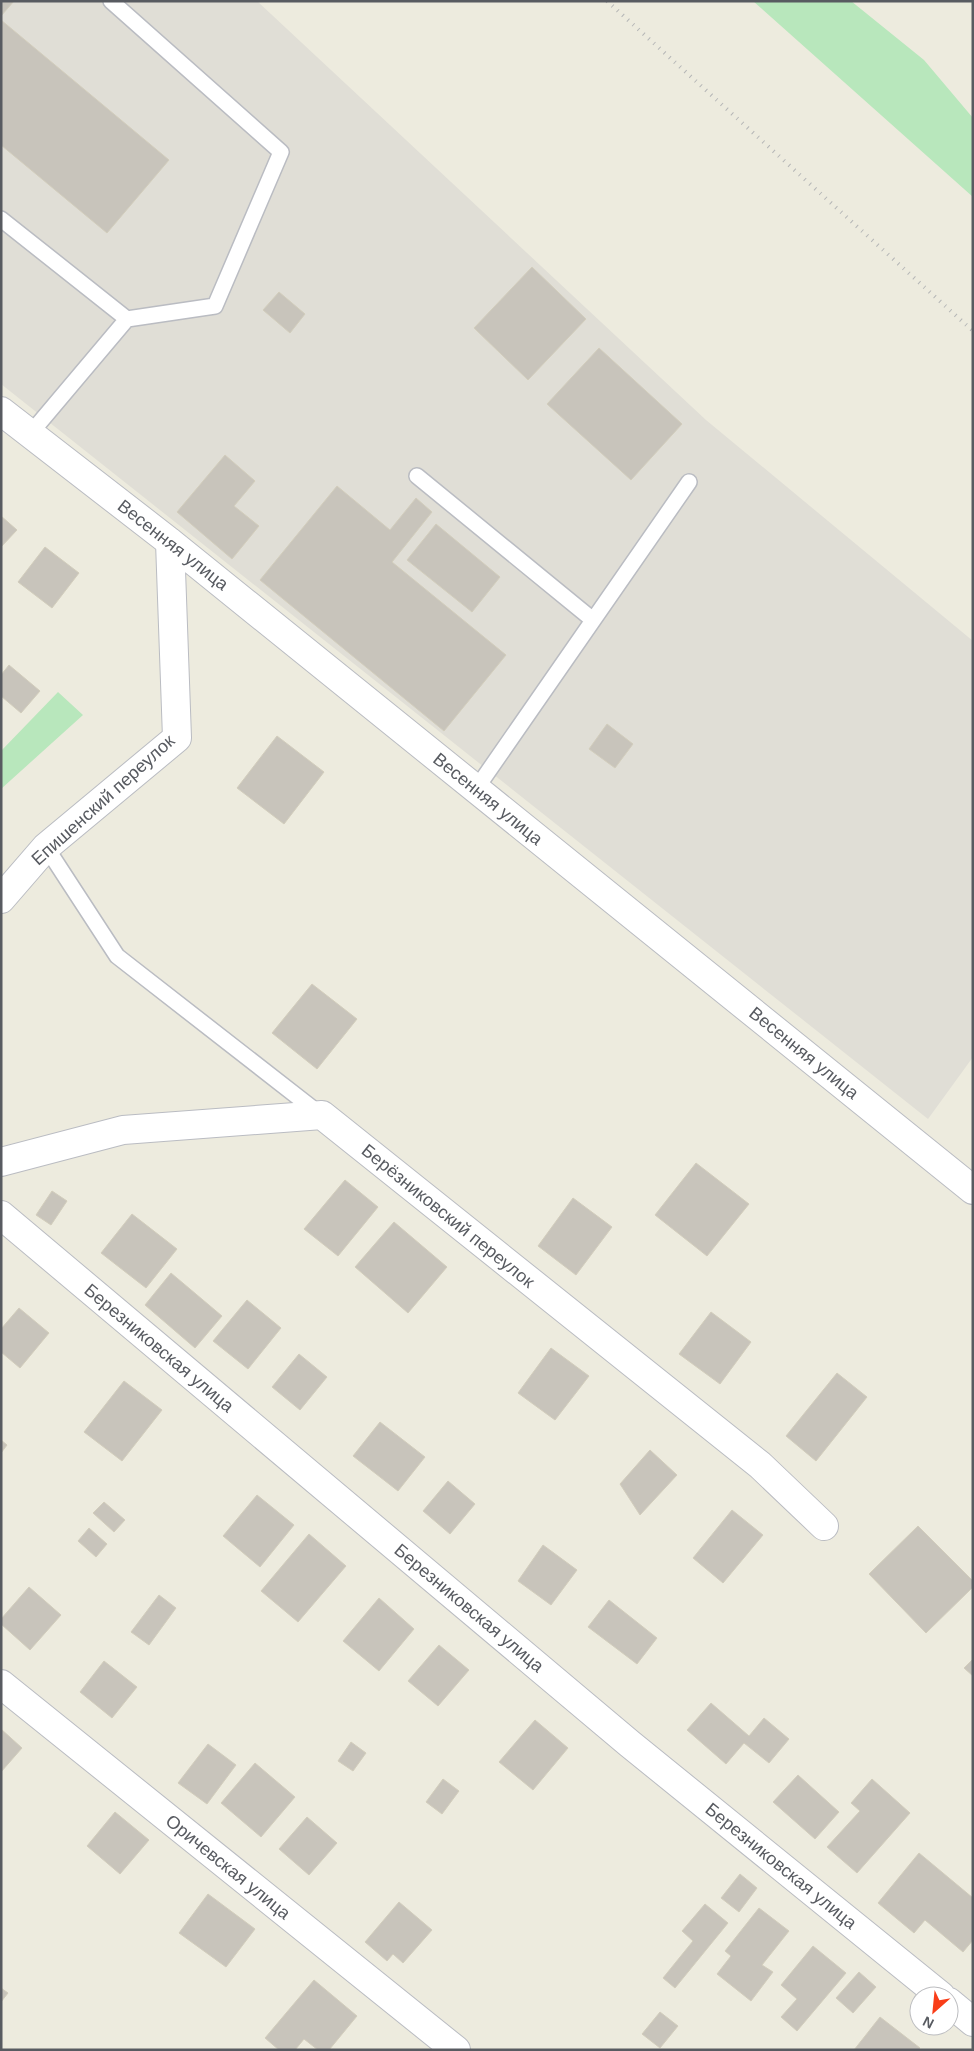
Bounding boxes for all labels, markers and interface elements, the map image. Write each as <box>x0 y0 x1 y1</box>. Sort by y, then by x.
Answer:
street label: Весенняя улица <box>114 496 233 595</box>
street label: Епишенский переулок <box>28 731 179 869</box>
street label: Весенняя улица <box>429 749 547 850</box>
street label: Весенняя улица <box>745 1003 863 1104</box>
street label: Берёзниковский переулок <box>358 1140 538 1292</box>
street label: Березниковская улица <box>80 1280 238 1417</box>
street label: Березниковская улица <box>390 1540 548 1677</box>
street label: Березниковская улица <box>701 1799 861 1934</box>
street label: Оричевская улица <box>162 1811 295 1924</box>
north arrow <box>909 1986 959 2036</box>
text: N <box>920 2013 936 2032</box>

